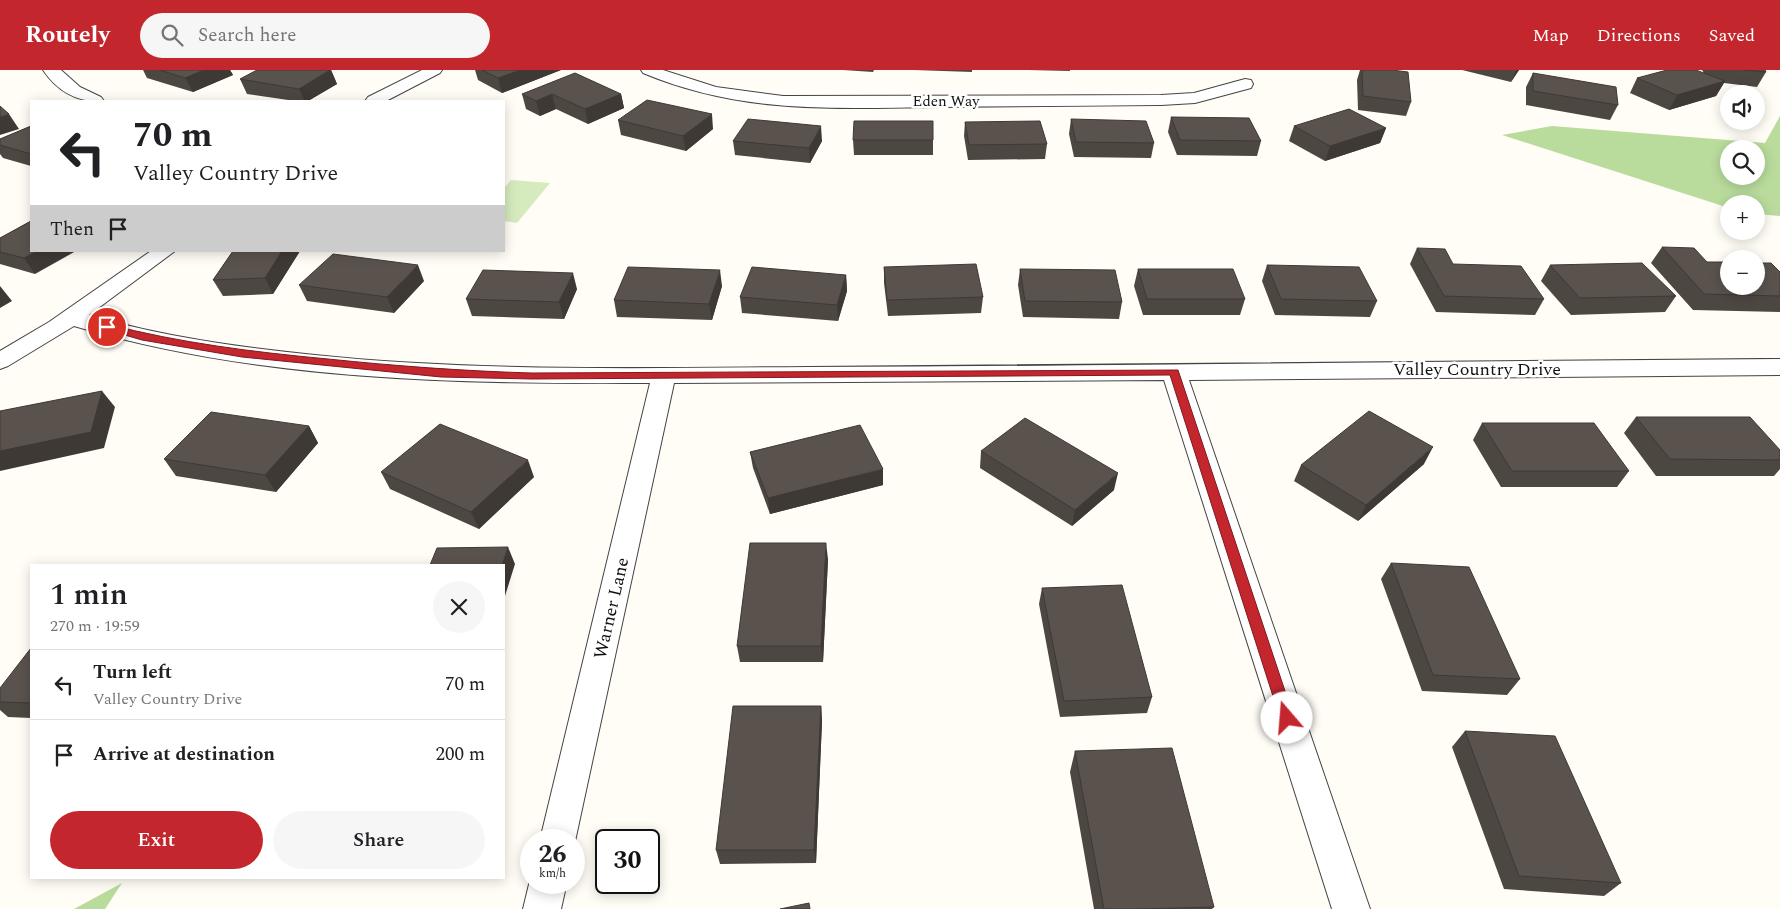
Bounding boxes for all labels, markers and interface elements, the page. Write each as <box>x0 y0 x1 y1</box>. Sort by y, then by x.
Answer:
search box <box>140 13 490 58</box>
text: Routely <box>25 17 110 53</box>
icon: search <box>158 21 186 49</box>
text: Search here <box>198 21 296 50</box>
text: Map <box>1533 22 1569 49</box>
text: Directions <box>1597 22 1681 49</box>
text: Saved <box>1709 22 1755 49</box>
map controls <box>1720 85 1765 295</box>
button: sound <box>1720 85 1765 130</box>
street label: Eden Way <box>913 90 980 113</box>
text: 70 m <box>133 109 213 162</box>
icon: left <box>50 120 115 185</box>
button: search <box>1720 140 1765 185</box>
text: Valley Country Drive <box>133 157 338 190</box>
button: + <box>1720 195 1765 240</box>
text: Then <box>50 215 94 244</box>
icon: arrive <box>104 215 132 243</box>
button: − <box>1720 250 1765 295</box>
pin <box>86 306 128 348</box>
icon: arrive <box>93 313 121 341</box>
street label: Valley Country Drive <box>1393 356 1561 383</box>
street label: Warner Lane <box>587 555 636 662</box>
text: 1 min <box>50 572 128 618</box>
button: close <box>433 581 485 633</box>
text: 270 m · 19:59 <box>50 614 140 638</box>
text: Turn left <box>93 658 172 687</box>
text: 70 m <box>445 670 485 699</box>
icon: left <box>50 671 78 699</box>
text: Valley Country Drive <box>93 687 242 711</box>
position arrow <box>1260 691 1312 743</box>
text: Arrive at destination <box>93 740 275 769</box>
text: 200 m <box>435 740 485 769</box>
icon: arrive <box>50 741 78 769</box>
button: Exit <box>50 811 263 869</box>
button: Share <box>273 811 485 869</box>
speed limit sign: 30 <box>595 829 660 894</box>
text: 26 <box>538 836 567 874</box>
text: km/h <box>539 864 566 883</box>

